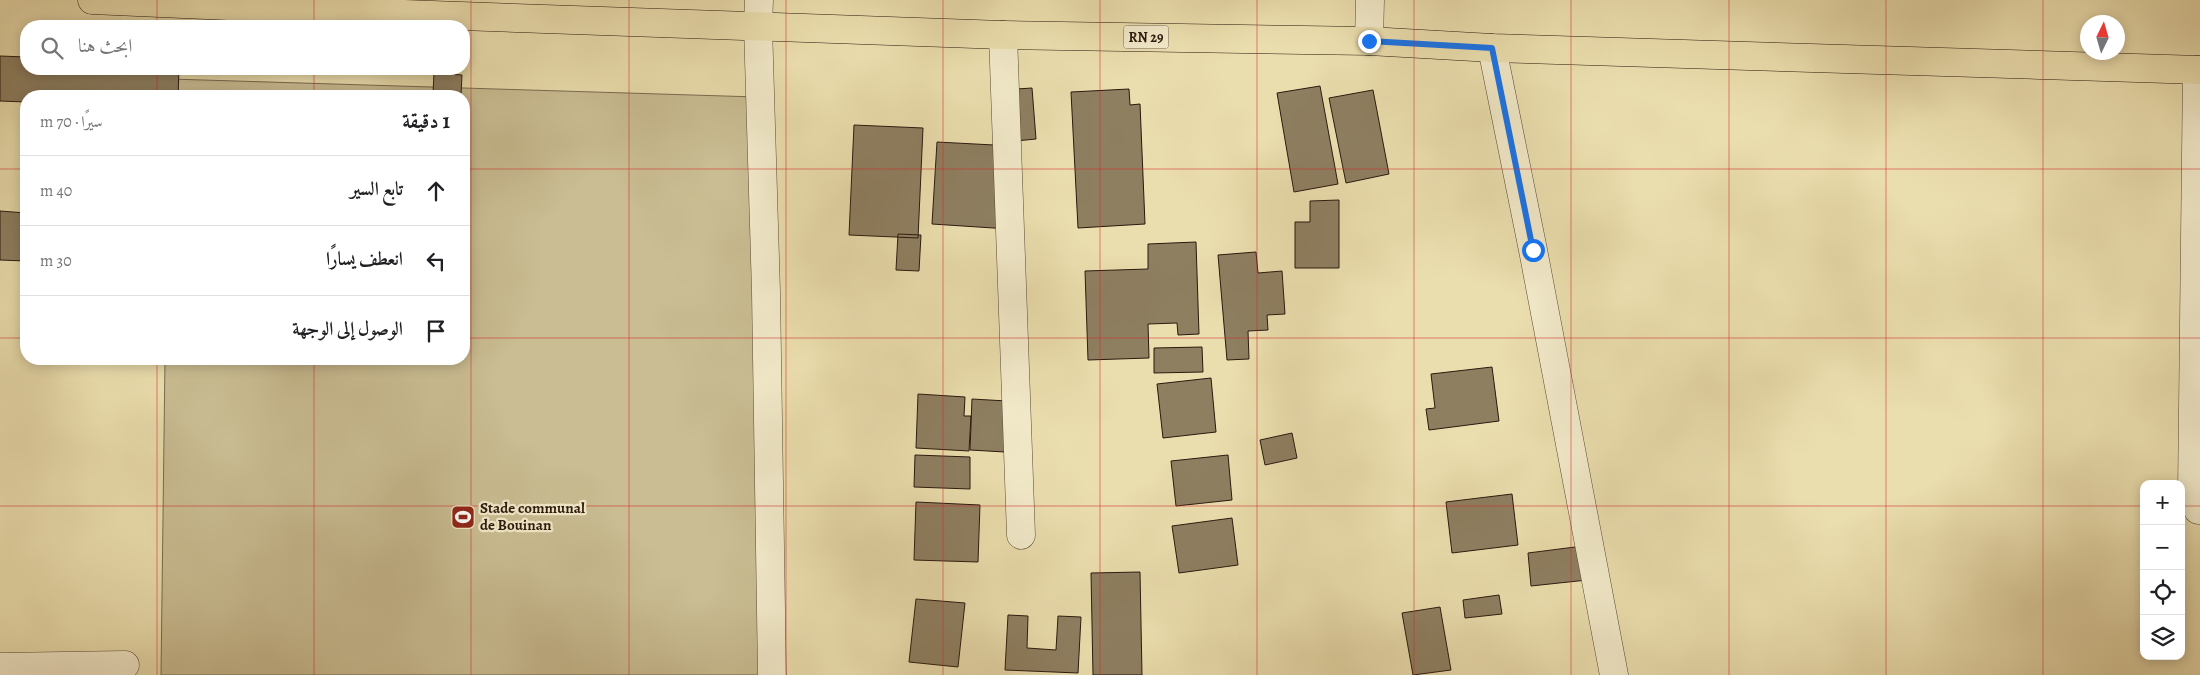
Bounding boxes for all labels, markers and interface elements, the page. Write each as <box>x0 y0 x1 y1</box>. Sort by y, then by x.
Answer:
north arrow <box>2080 15 2125 60</box>
search box <box>20 20 470 75</box>
road number: RN 29 <box>1124 26 1168 48</box>
route end <box>1358 30 1381 53</box>
text: ابحث هنا <box>78 33 132 59</box>
icon: search <box>38 34 66 62</box>
text: 1 دقيقة <box>402 107 450 135</box>
text: سيرًا · 70 m <box>40 111 103 133</box>
text: تابع السير <box>350 176 403 202</box>
icon: ahead <box>422 177 450 205</box>
text: 40 m <box>40 180 72 202</box>
route start <box>1522 239 1545 262</box>
text: انعطف يسارًا <box>326 246 403 272</box>
icon: left <box>422 247 450 275</box>
text: 30 m <box>40 250 72 272</box>
text: الوصول إلى الوجهة <box>292 316 403 342</box>
icon: arrive <box>422 317 450 345</box>
map controls <box>2140 480 2185 660</box>
button: + <box>2140 480 2185 525</box>
place label: Stade communal de Bouinan <box>480 498 585 535</box>
sports icon: Stade communal de Bouinan <box>450 504 476 530</box>
button: − <box>2140 525 2185 570</box>
button: locate <box>2140 570 2185 615</box>
button: layers <box>2140 615 2185 660</box>

